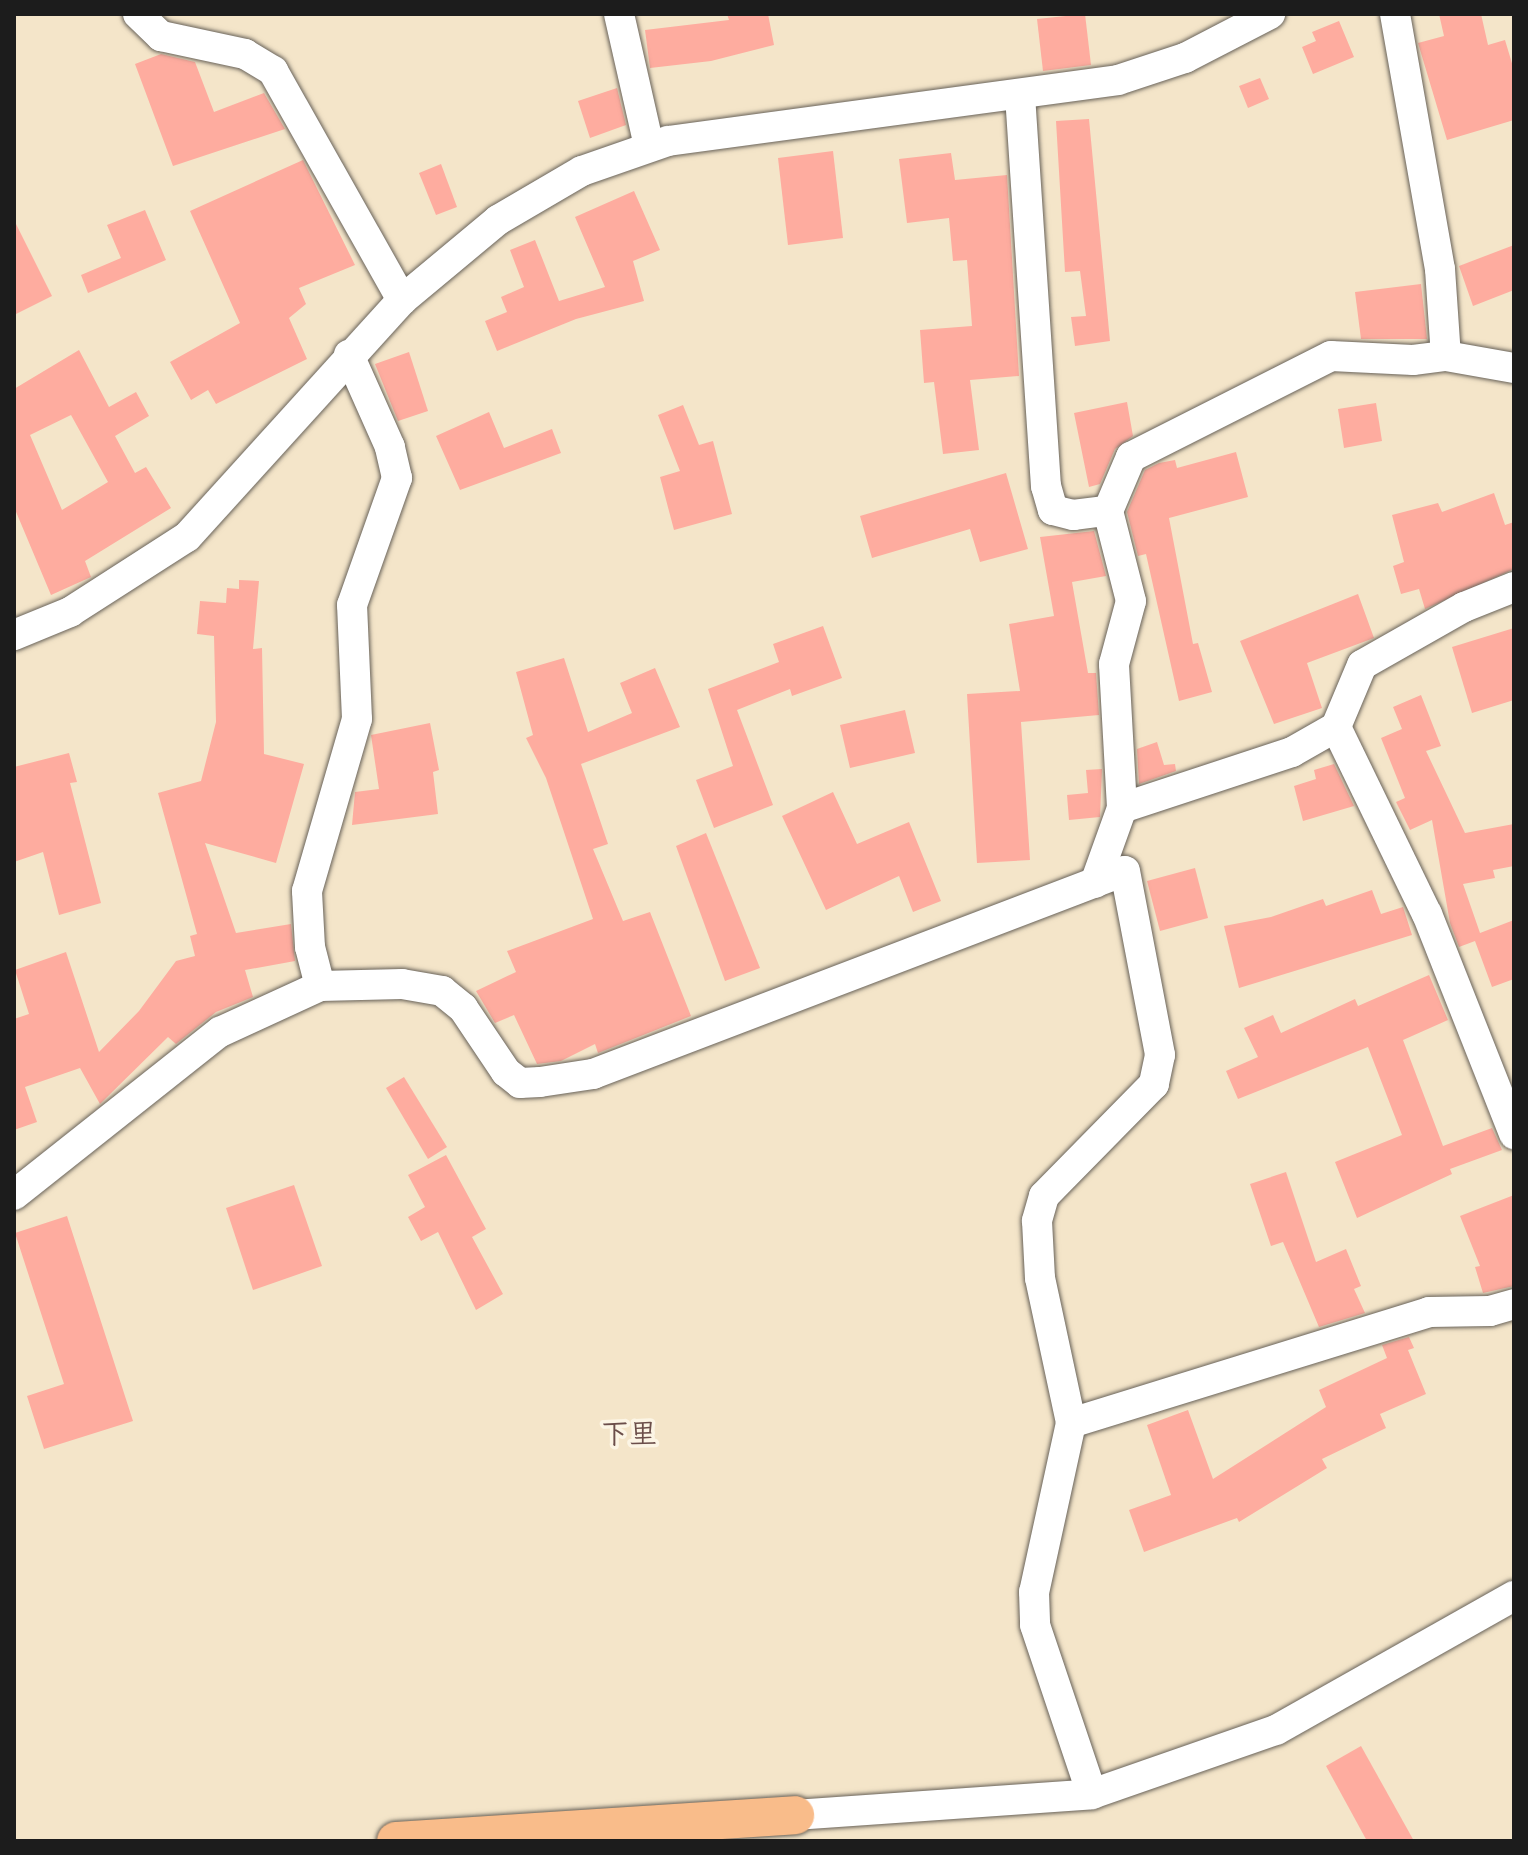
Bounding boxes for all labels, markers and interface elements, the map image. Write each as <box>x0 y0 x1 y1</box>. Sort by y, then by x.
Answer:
district label: 下里 <box>601 1419 657 1453</box>

